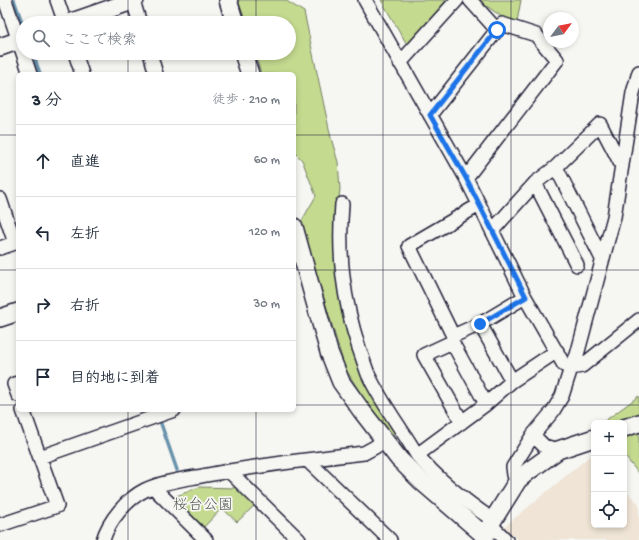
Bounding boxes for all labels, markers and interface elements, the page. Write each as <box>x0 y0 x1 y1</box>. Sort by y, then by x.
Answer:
north arrow <box>543 12 579 48</box>
search box <box>16 16 296 60</box>
route start <box>488 21 506 39</box>
icon: search <box>30 27 52 49</box>
text: ここで検索 <box>62 32 137 50</box>
text: 3 分 <box>32 92 62 112</box>
text: 徒歩 · 210 m <box>212 93 280 108</box>
icon: ahead <box>32 150 54 172</box>
text: 60 m <box>254 153 280 168</box>
text: 直進 <box>70 154 100 172</box>
icon: left <box>32 222 54 244</box>
text: 120 m <box>249 225 280 240</box>
text: 左折 <box>70 226 100 244</box>
icon: right <box>32 294 54 316</box>
text: 30 m <box>254 297 280 312</box>
text: 右折 <box>70 298 100 316</box>
route end <box>471 315 489 333</box>
icon: arrive <box>32 366 54 388</box>
text: 目的地に到着 <box>70 370 160 388</box>
map controls <box>591 420 627 528</box>
button: + <box>591 420 627 456</box>
button: − <box>591 456 627 492</box>
button: locate <box>591 492 627 528</box>
park label: 桜台公園 <box>173 496 233 515</box>

